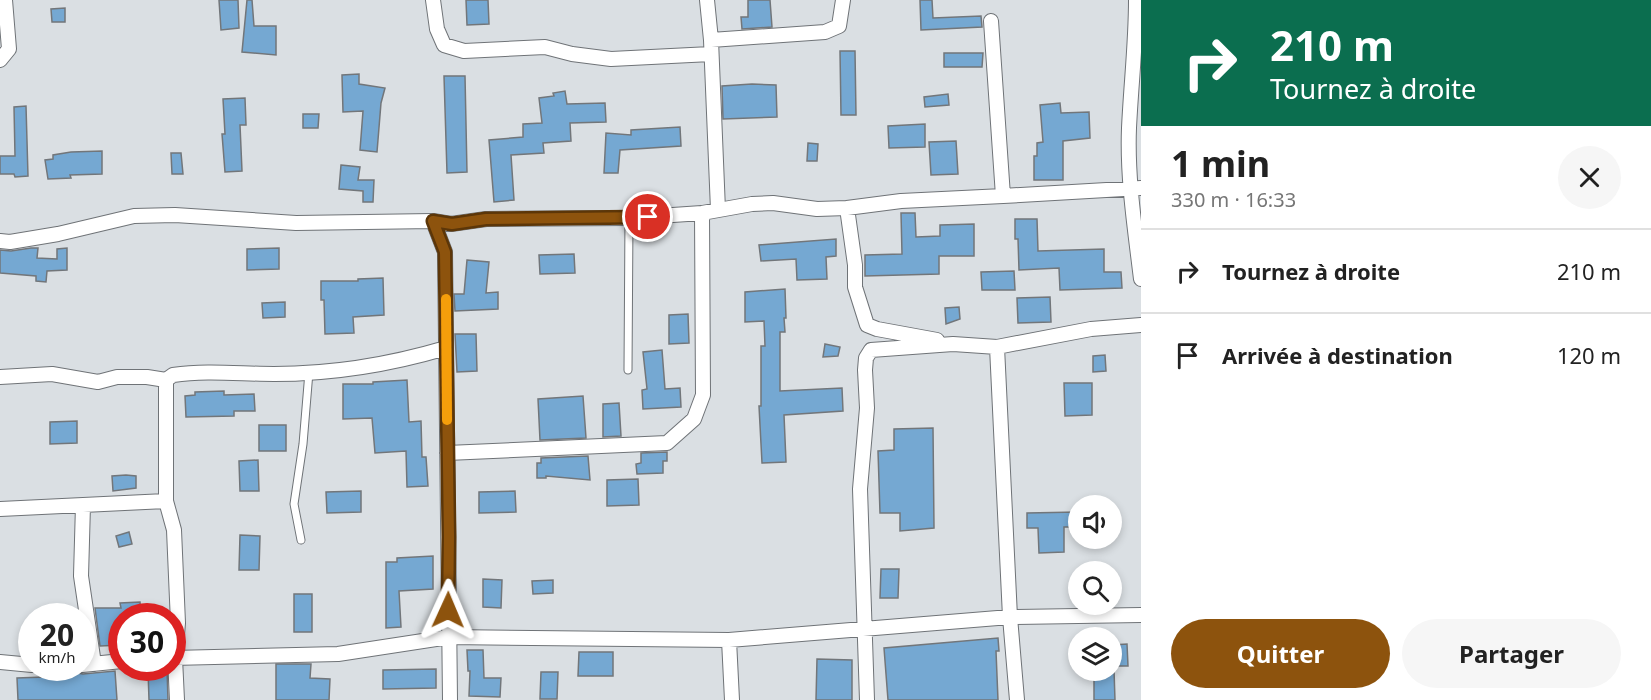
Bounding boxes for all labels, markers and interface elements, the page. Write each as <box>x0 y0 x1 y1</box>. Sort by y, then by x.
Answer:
text: 210 m <box>1270 16 1394 73</box>
icon: right <box>1171 24 1249 102</box>
text: Tournez à droite <box>1270 70 1476 107</box>
text: 1 min <box>1171 139 1270 188</box>
button: close <box>1558 146 1621 209</box>
text: 330 m · 16:33 <box>1171 186 1296 213</box>
pin <box>622 191 673 242</box>
icon: arrive <box>631 200 664 233</box>
icon: right <box>1171 255 1204 288</box>
text: Tournez à droite <box>1222 256 1400 286</box>
text: 210 m <box>1557 256 1621 286</box>
icon: arrive <box>1171 339 1204 372</box>
text: Arrivée à destination <box>1222 340 1453 370</box>
text: 120 m <box>1557 340 1621 370</box>
map controls <box>1068 495 1122 681</box>
button: sound <box>1068 495 1122 549</box>
button: search <box>1068 561 1122 615</box>
position arrow <box>416 578 480 642</box>
speed limit sign: 30 <box>108 603 186 681</box>
text: 20 <box>40 614 74 655</box>
button: Quitter <box>1171 619 1390 688</box>
button: Partager <box>1402 619 1621 688</box>
button: layers <box>1068 627 1122 681</box>
text: km/h <box>39 647 75 667</box>

